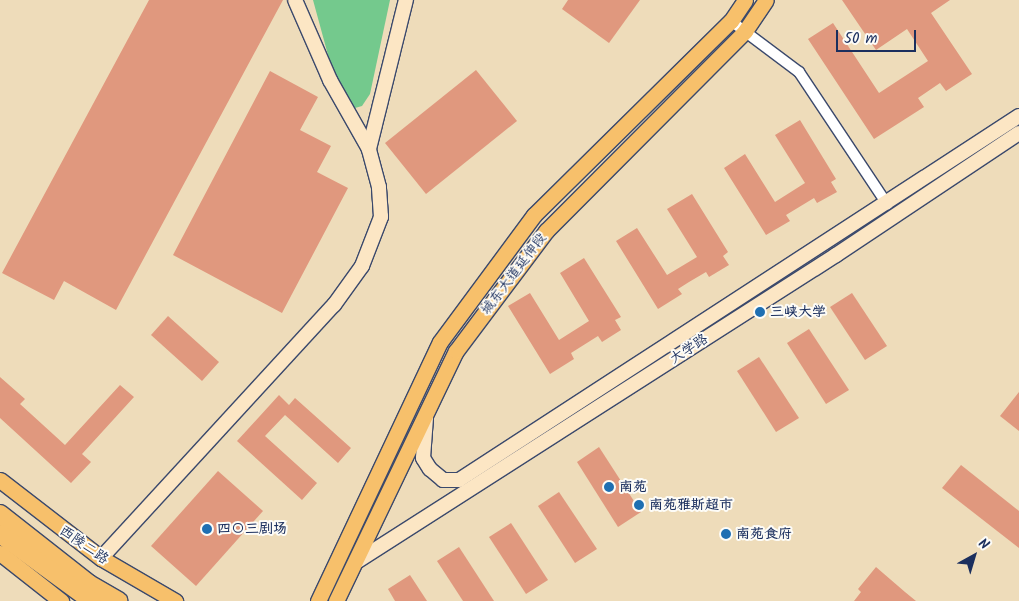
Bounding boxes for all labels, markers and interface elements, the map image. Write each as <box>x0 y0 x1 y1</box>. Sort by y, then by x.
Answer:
scale bar <box>839 20 919 52</box>
text: 50 m <box>844 27 878 51</box>
street label: 城东大道延伸段 <box>478 230 550 318</box>
place label: 三峡大学 <box>770 304 826 320</box>
marker: 三峡大学 <box>754 306 766 318</box>
street label: 大学路 <box>667 331 711 367</box>
place label: 南苑 <box>619 479 647 495</box>
marker: 南苑 <box>603 481 615 493</box>
place label: 南苑雅斯超市 <box>649 497 733 513</box>
marker: 南苑雅斯超市 <box>633 499 645 511</box>
place label: 四〇三剧场 <box>217 521 287 537</box>
street label: 西陵二路 <box>56 522 112 568</box>
marker: 四〇三剧场 <box>201 523 213 535</box>
place label: 南苑食府 <box>736 526 792 542</box>
marker: 南苑食府 <box>720 528 732 540</box>
north arrow <box>949 531 999 581</box>
text: N <box>973 533 994 556</box>

